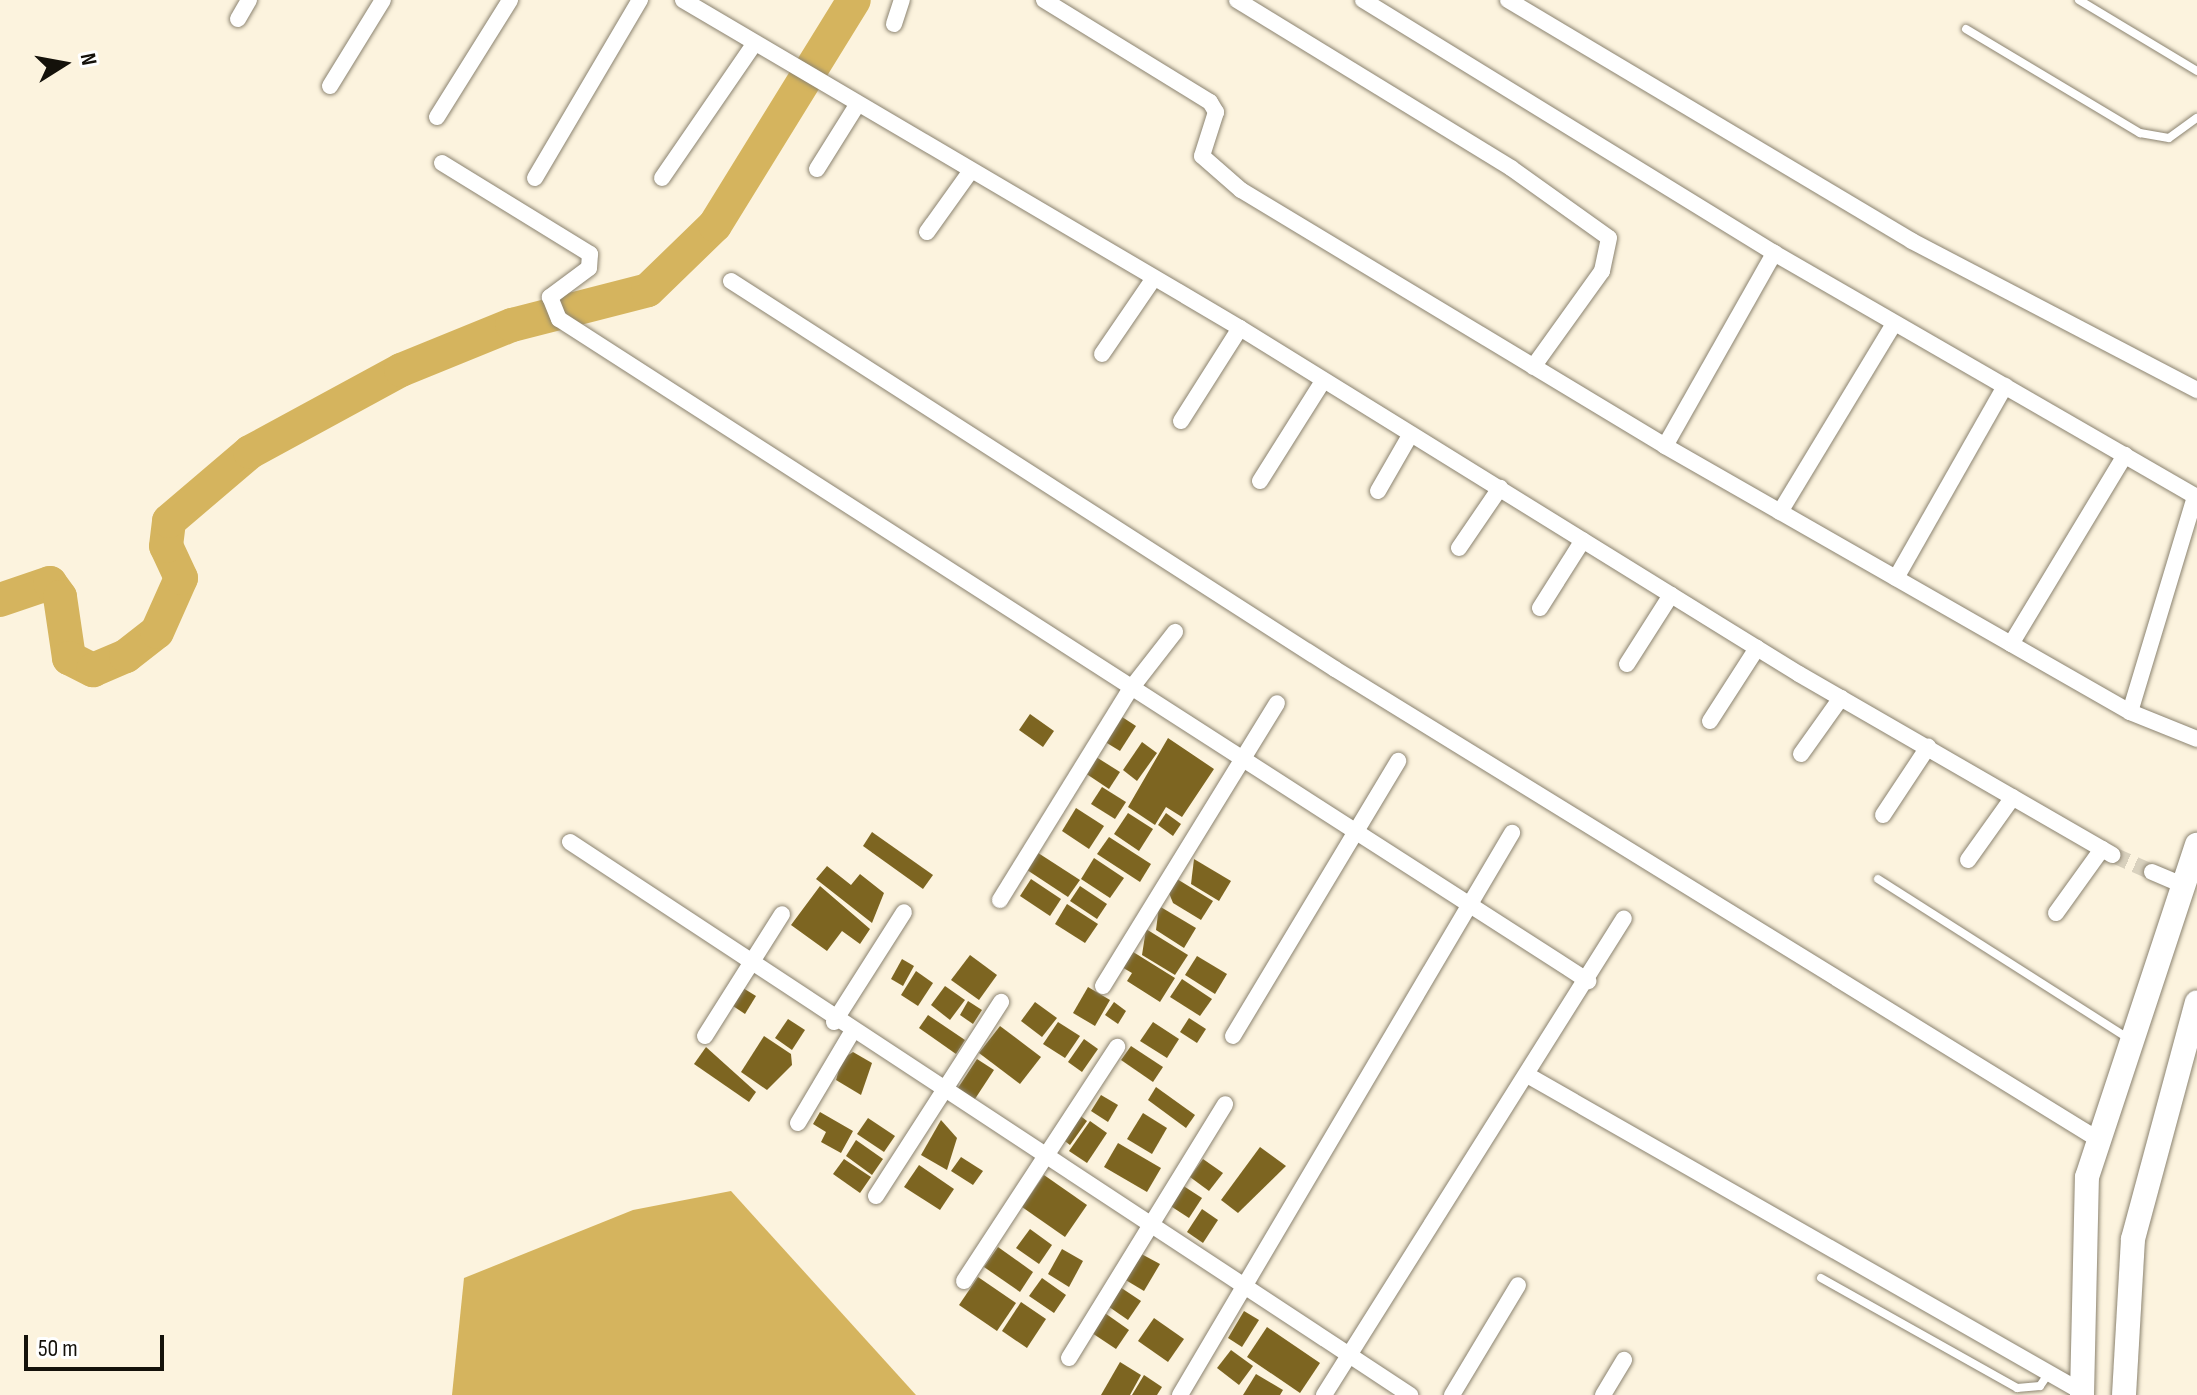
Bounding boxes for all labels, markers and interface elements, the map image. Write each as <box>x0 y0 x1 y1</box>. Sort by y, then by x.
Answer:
north arrow <box>24 24 104 104</box>
text: N <box>74 51 102 68</box>
scale bar <box>28 1319 168 1369</box>
text: 50 m <box>38 1334 78 1363</box>

